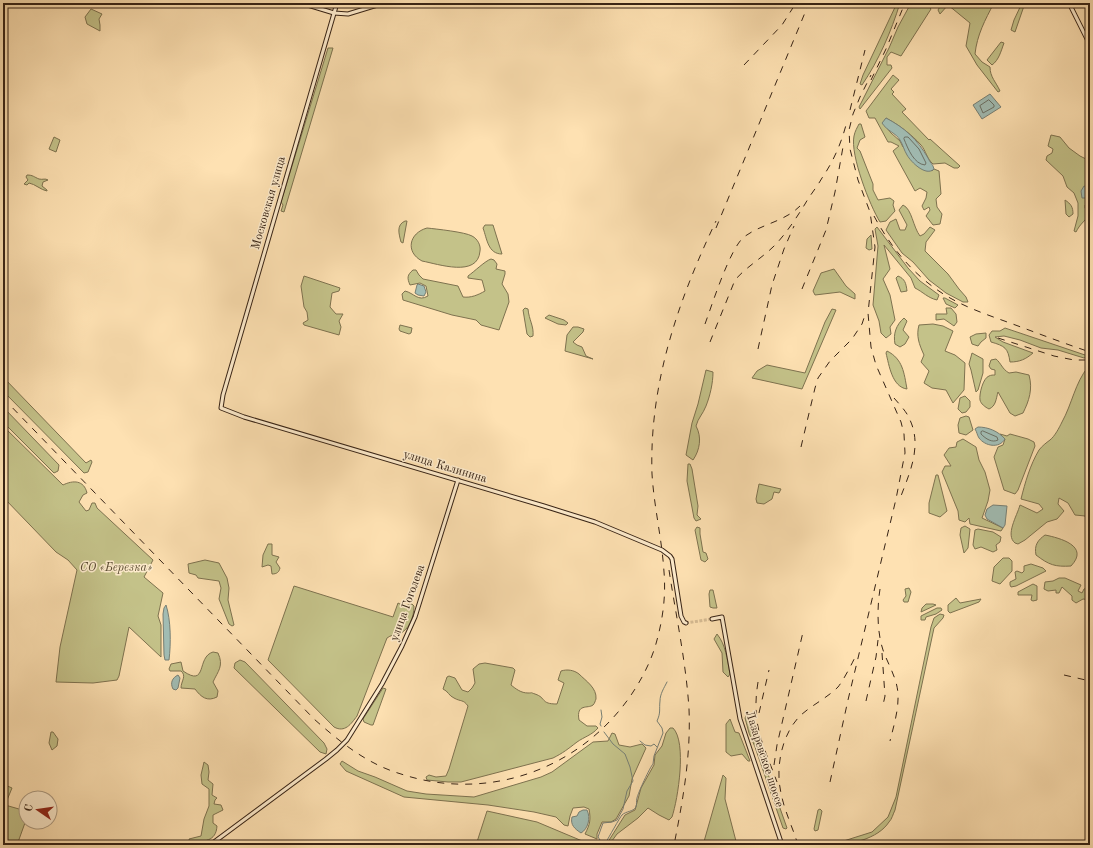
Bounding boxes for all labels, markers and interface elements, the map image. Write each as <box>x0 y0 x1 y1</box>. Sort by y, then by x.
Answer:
street label: Московская улица <box>250 155 288 251</box>
street label: улица Калинина <box>402 449 488 485</box>
park label: СО «Березка» <box>80 562 152 574</box>
street label: улица Гоголева <box>389 563 427 643</box>
street label: Лазаревское шоссе <box>743 709 785 809</box>
north arrow <box>18 790 58 830</box>
text: С <box>24 803 36 813</box>

